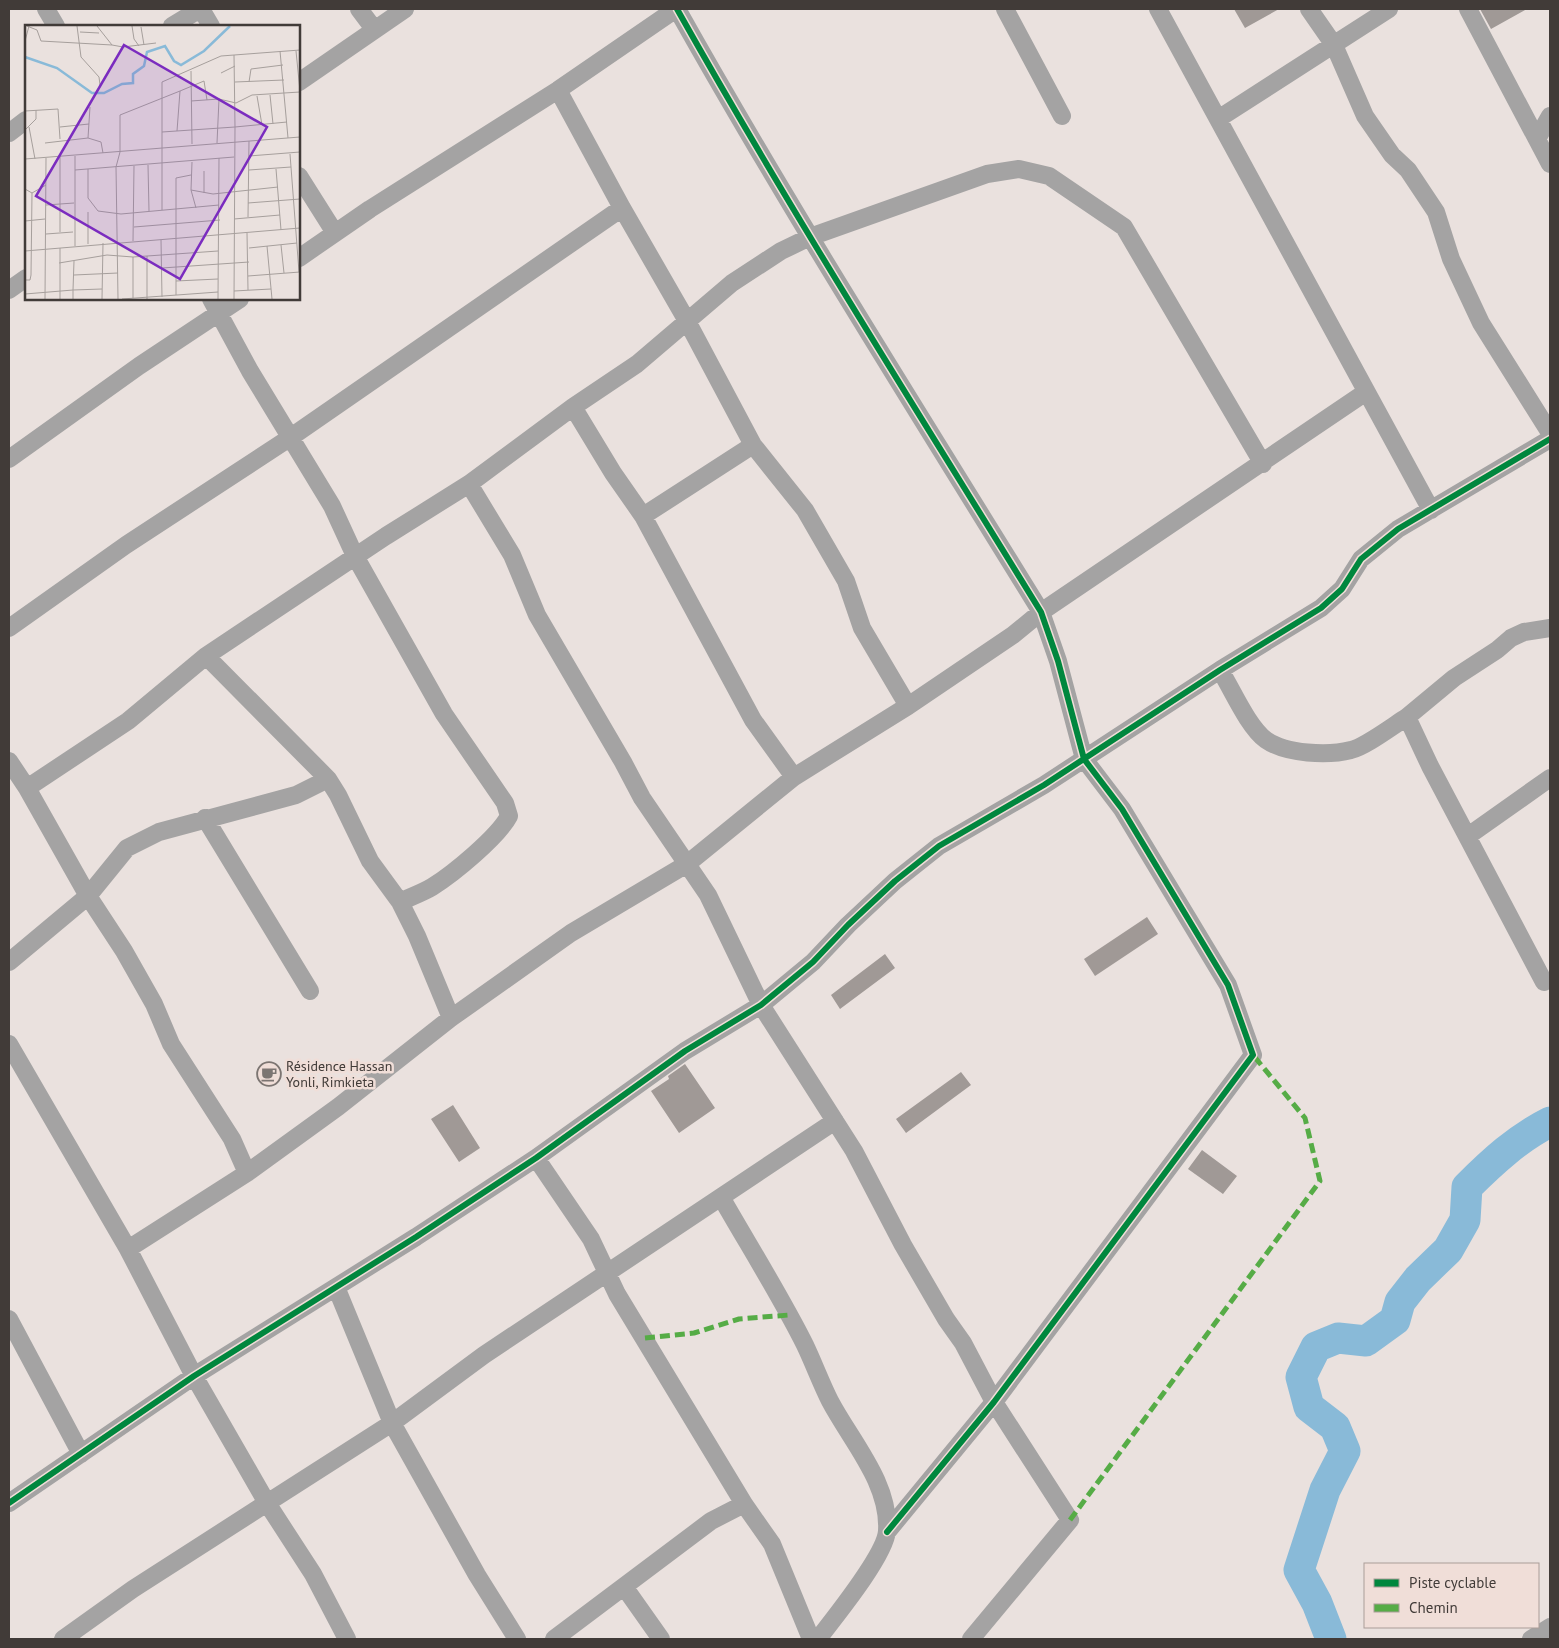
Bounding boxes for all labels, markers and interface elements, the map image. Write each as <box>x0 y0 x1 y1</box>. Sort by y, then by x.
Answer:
inset map <box>25 25 300 300</box>
place label: Résidence Hassan Yonli, Rimkieta <box>286 1057 392 1091</box>
cafe icon: Résidence Hassan Yonli, Rimkieta <box>256 1061 282 1087</box>
legend <box>1364 1563 1539 1628</box>
text: Piste cyclable <box>1409 1573 1496 1592</box>
text: Chemin <box>1409 1598 1458 1617</box>

